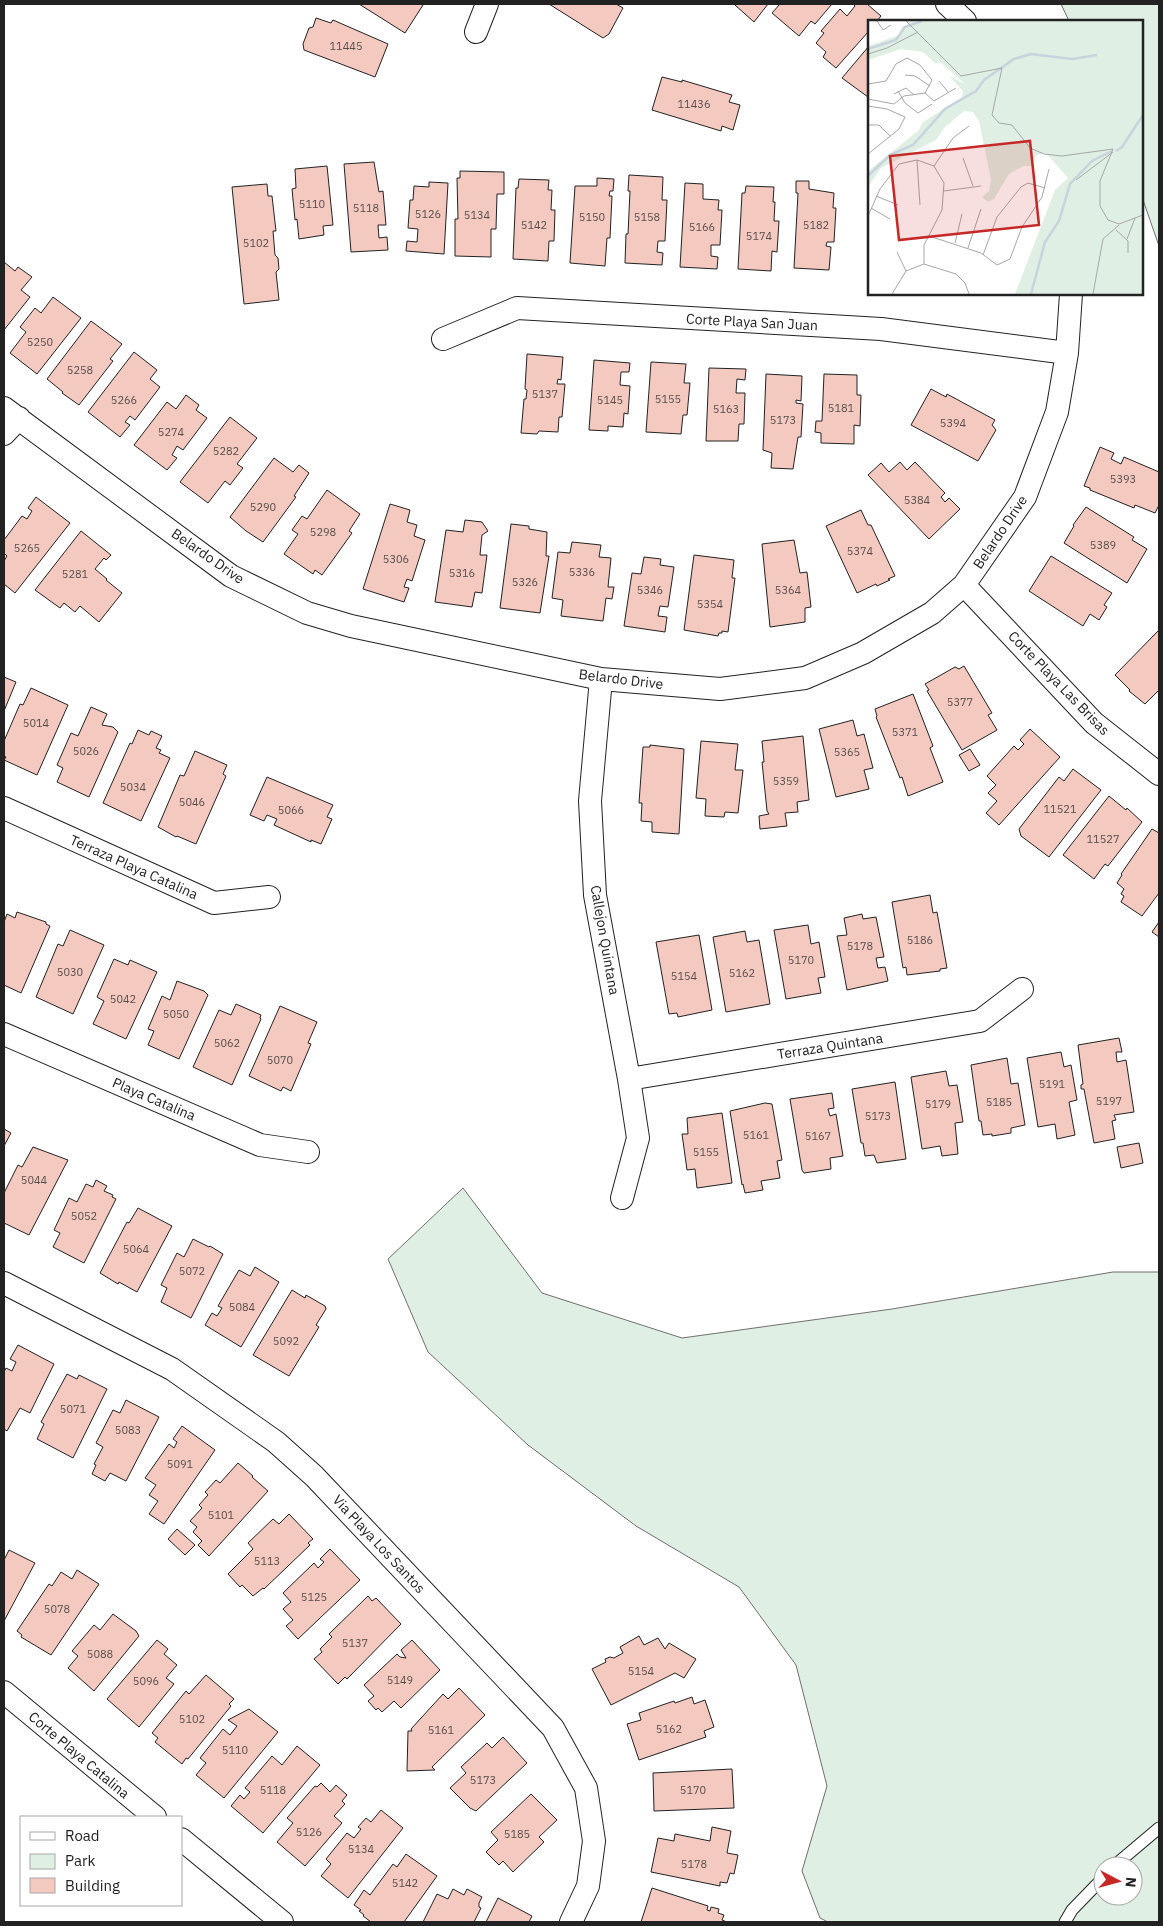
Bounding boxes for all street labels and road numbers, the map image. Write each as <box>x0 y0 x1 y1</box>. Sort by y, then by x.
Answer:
street label: Corte Playa San Juan <box>686 310 818 334</box>
street label: Belardo Drive <box>969 492 1031 572</box>
street label: Belardo Drive <box>168 524 248 588</box>
street label: Corte Playa Las Brisas <box>1004 627 1114 739</box>
street label: Belardo Drive <box>578 665 665 693</box>
street label: Terraza Playa Catalina <box>67 831 201 904</box>
street label: Callejon Quintana <box>586 884 624 997</box>
street label: Terraza Quintana <box>776 1029 885 1063</box>
street label: Playa Catalina <box>110 1073 199 1125</box>
street label: Via Playa Los Santos <box>329 1491 429 1597</box>
street label: Corte Playa Catalina <box>25 1708 134 1803</box>

